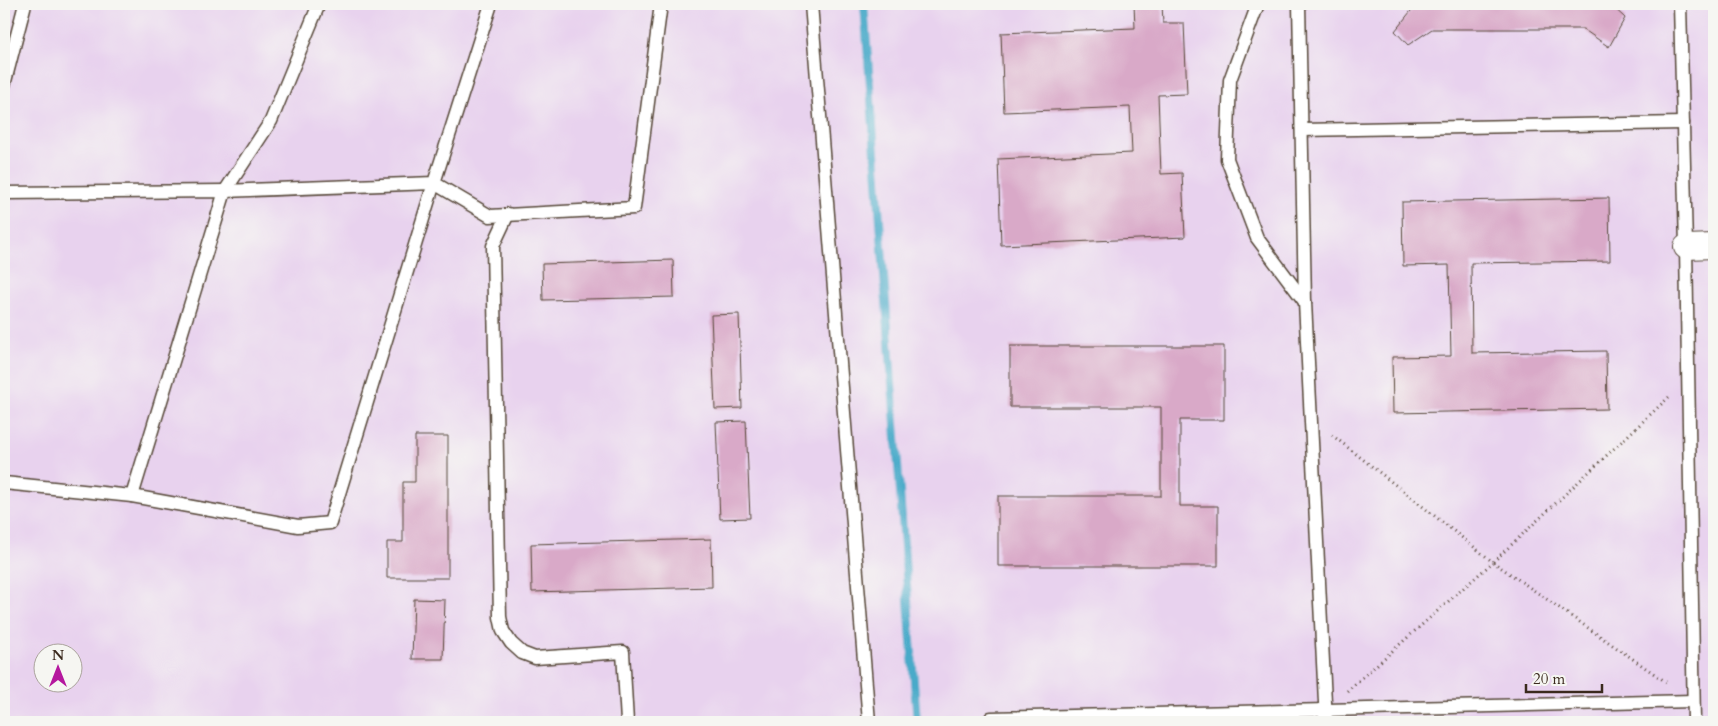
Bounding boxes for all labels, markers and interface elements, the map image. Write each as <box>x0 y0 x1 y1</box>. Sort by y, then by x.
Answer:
north arrow <box>32 644 82 694</box>
text: N <box>52 646 64 665</box>
scale bar <box>1526 661 1602 693</box>
text: 20 m <box>1533 669 1565 689</box>

